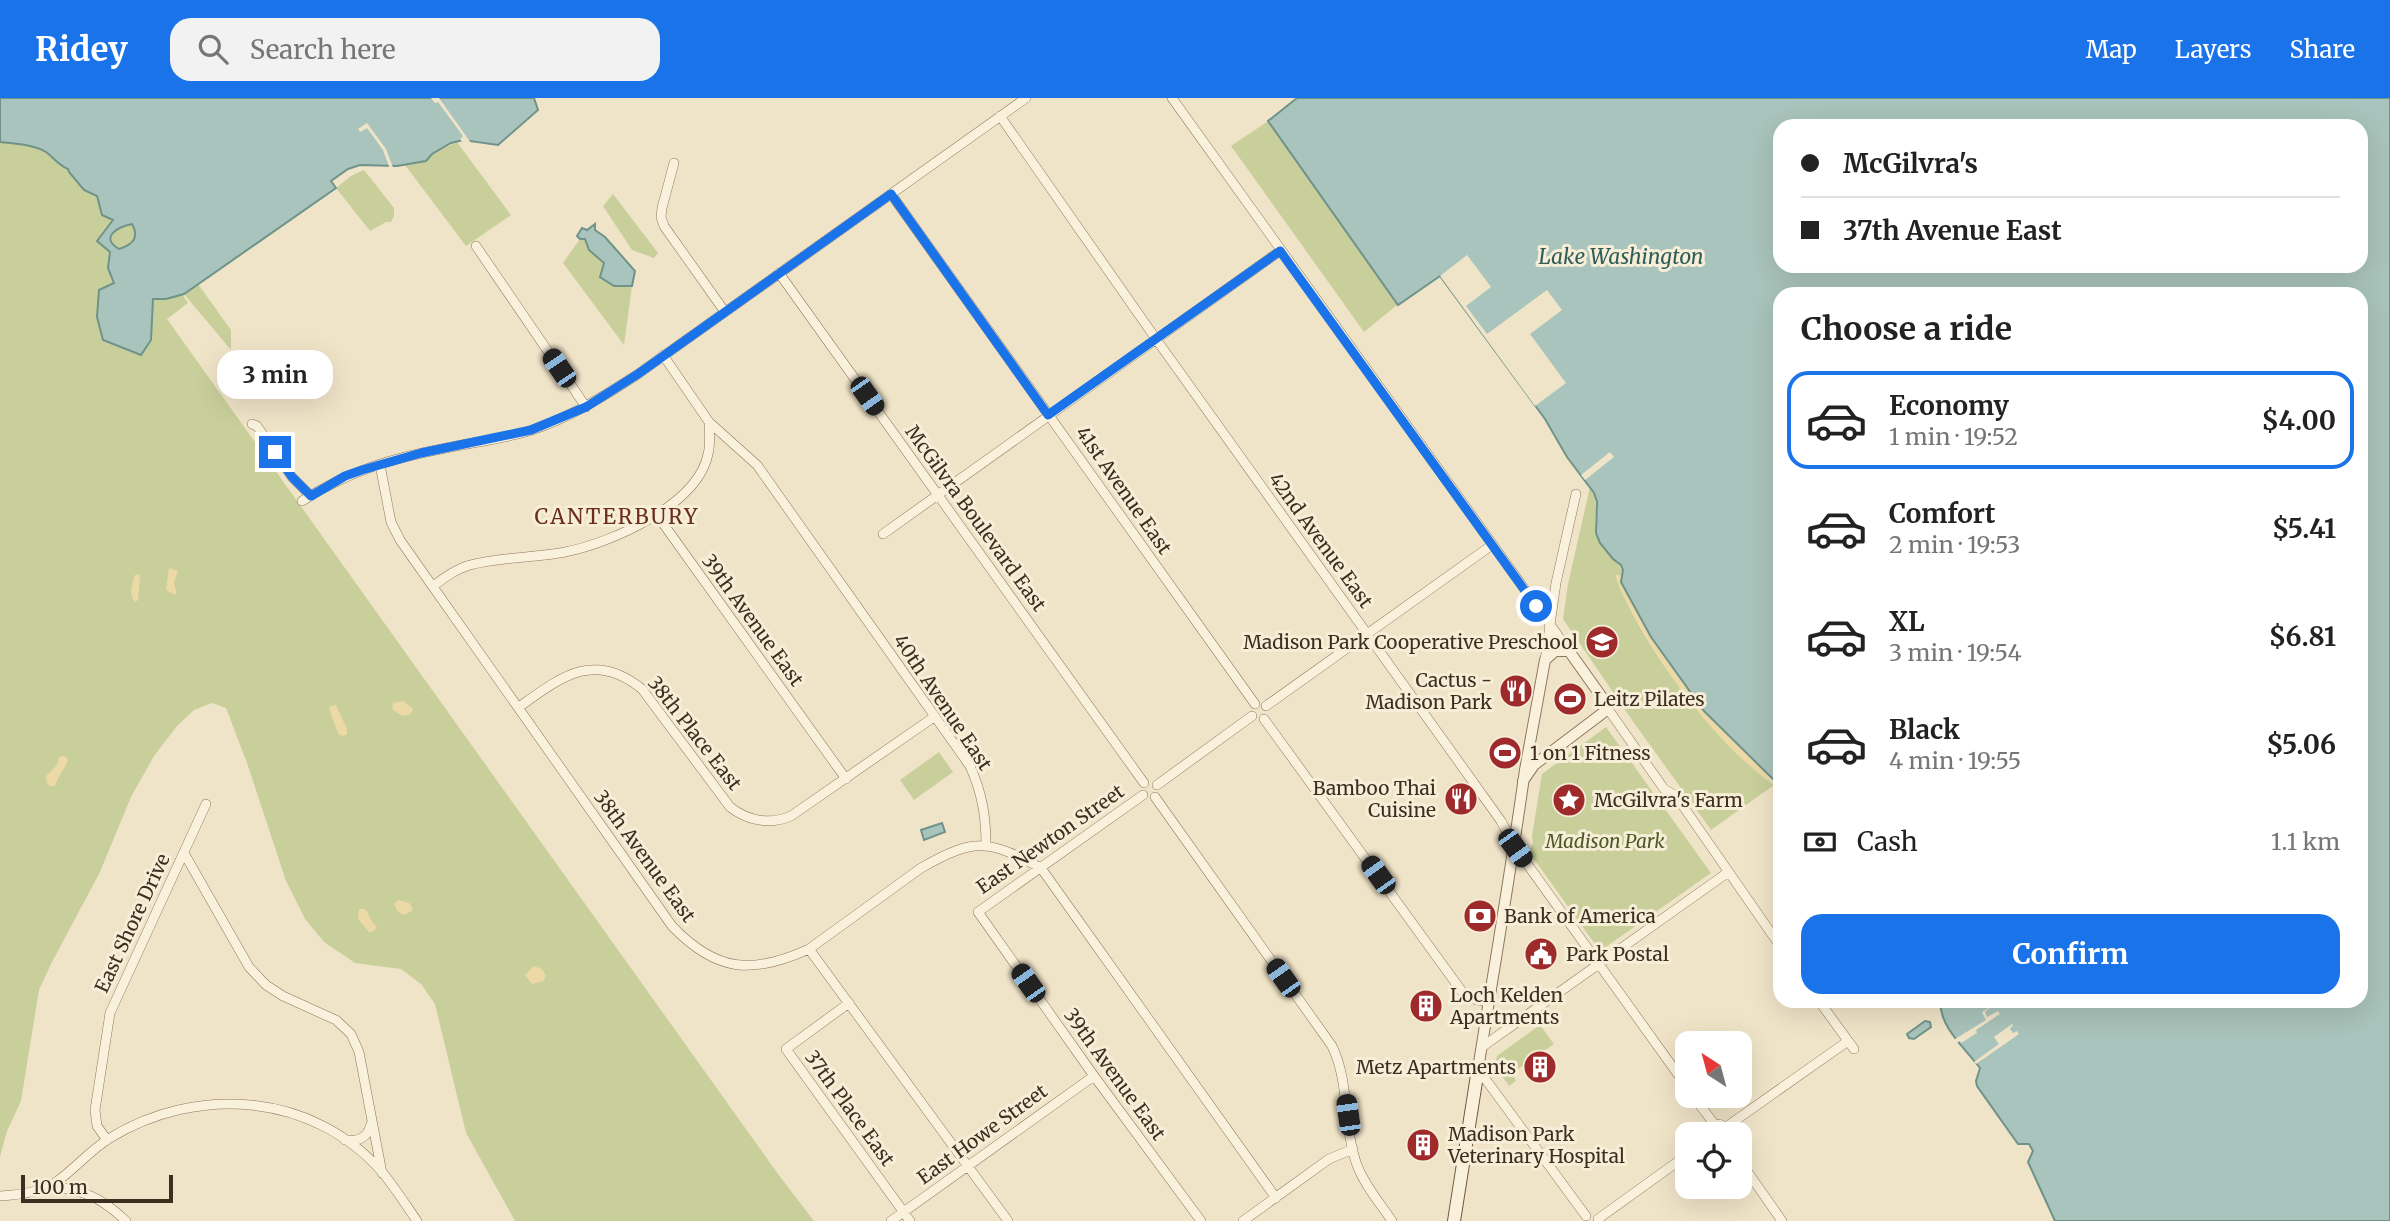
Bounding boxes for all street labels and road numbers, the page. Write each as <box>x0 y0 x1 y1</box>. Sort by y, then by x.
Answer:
street label: McGilvra Boulevard East <box>900 420 1052 616</box>
street label: 41st Avenue East <box>1071 421 1177 559</box>
street label: 42nd Avenue East <box>1264 468 1378 613</box>
street label: 39th Avenue East <box>697 549 809 691</box>
street label: 40th Avenue East <box>889 629 998 775</box>
street label: 38th Place East <box>643 671 747 795</box>
street label: East Newton Street <box>972 779 1129 899</box>
street label: 38th Avenue East <box>589 785 701 927</box>
street label: East Shore Drive <box>89 850 175 996</box>
street label: 39th Avenue East <box>1059 1003 1171 1145</box>
street label: 37th Place East <box>800 1046 900 1171</box>
street label: East Howe Street <box>912 1078 1052 1189</box>

